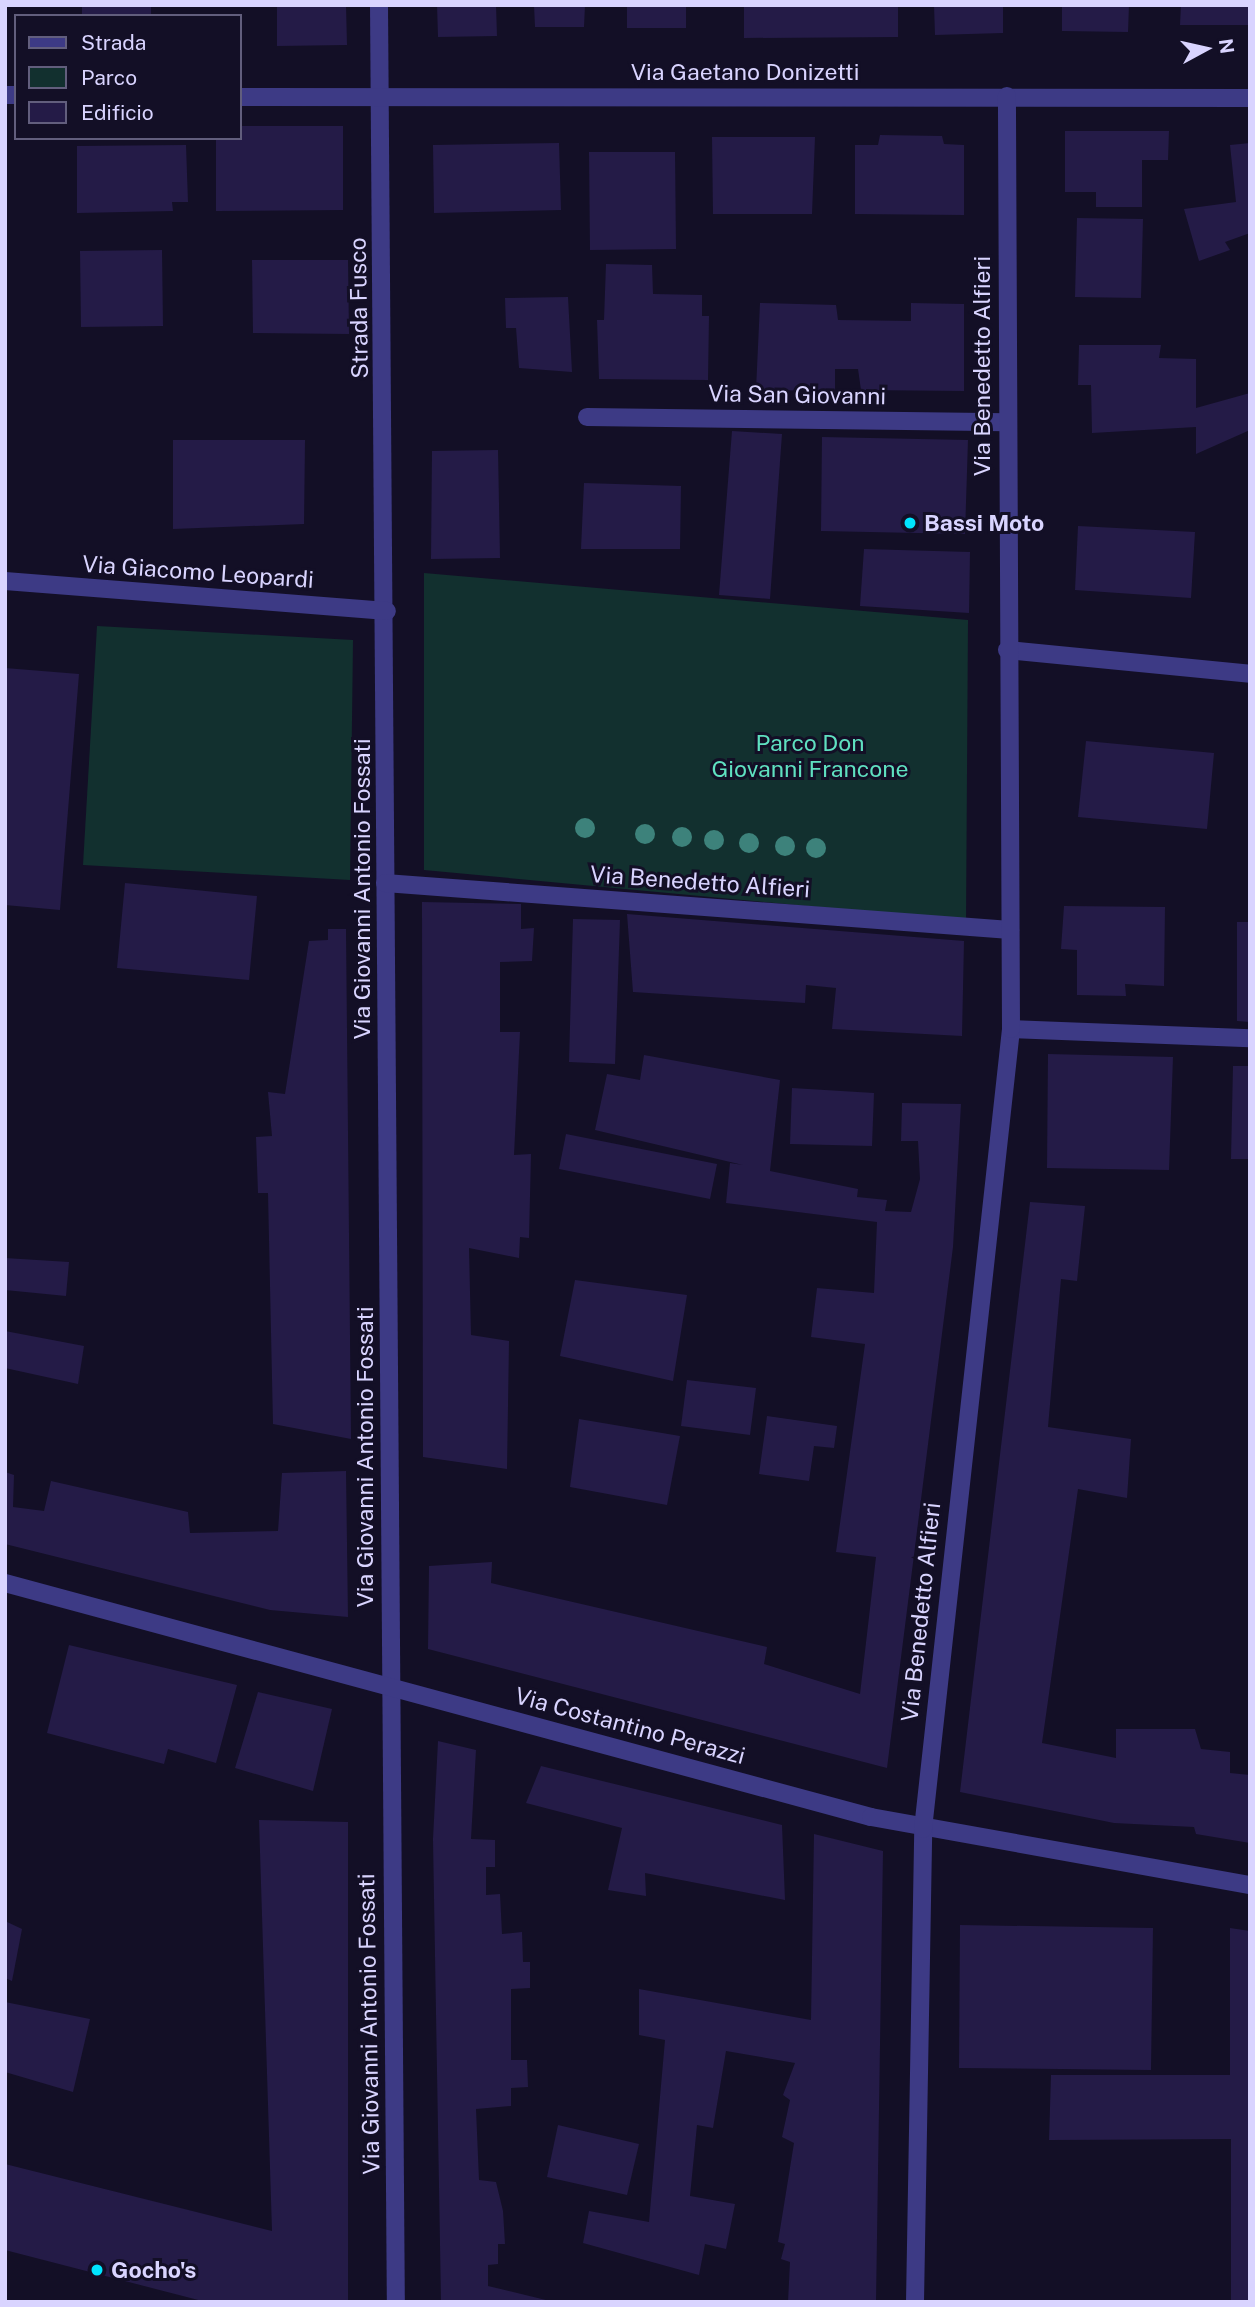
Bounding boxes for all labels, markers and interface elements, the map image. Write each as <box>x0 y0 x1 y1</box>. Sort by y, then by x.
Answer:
legend <box>14 14 242 140</box>
north arrow <box>1171 14 1241 84</box>
text: Strada <box>81 30 146 55</box>
text: N <box>1215 37 1239 55</box>
street label: Via Gaetano Donizetti <box>631 58 859 86</box>
text: Parco <box>81 65 137 90</box>
text: Edificio <box>81 100 154 125</box>
street label: Strada Fusco <box>344 237 374 379</box>
street label: Via Benedetto Alfieri <box>968 256 996 476</box>
street label: Via San Giovanni <box>708 380 886 410</box>
place label: Bassi Moto <box>924 509 1044 537</box>
marker: Bassi Moto <box>902 515 918 531</box>
street label: Via Giacomo Leopardi <box>81 550 315 594</box>
park label: Parco Don Giovanni Francone <box>711 729 909 783</box>
street label: Via Giovanni Antonio Fossati <box>348 738 376 1040</box>
street label: Via Benedetto Alfieri <box>589 861 811 903</box>
street label: Via Giovanni Antonio Fossati <box>351 1306 379 1608</box>
street label: Via Benedetto Alfieri <box>896 1501 946 1723</box>
street label: Via Costantino Perazzi <box>512 1682 748 1770</box>
street label: Via Giovanni Antonio Fossati <box>353 1873 385 2175</box>
place label: Gocho's <box>111 2256 196 2284</box>
marker: Gocho's <box>89 2262 105 2278</box>

